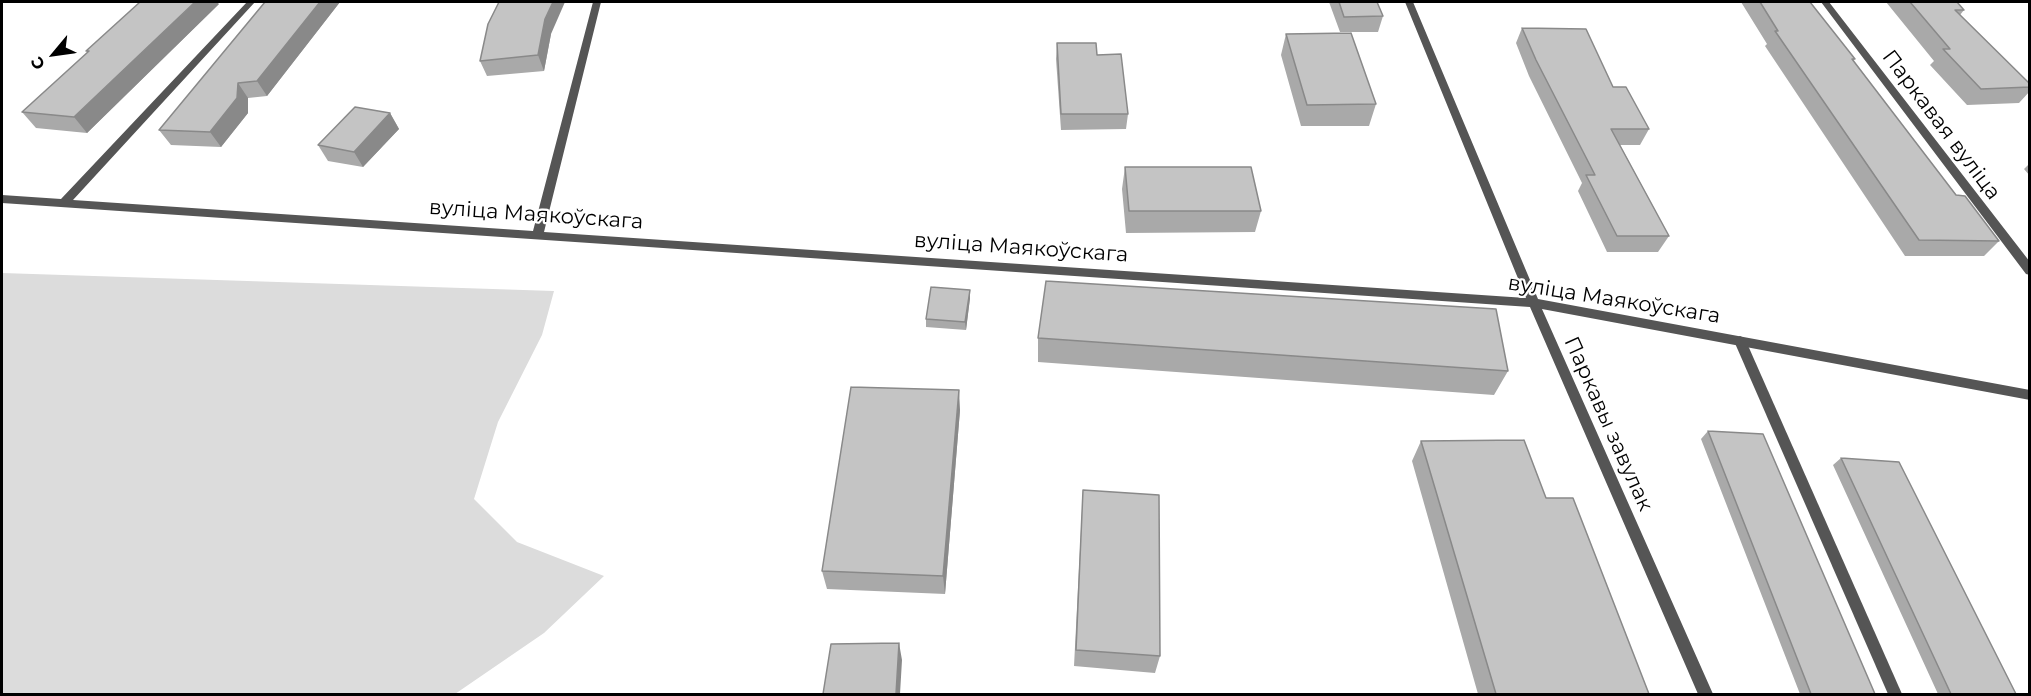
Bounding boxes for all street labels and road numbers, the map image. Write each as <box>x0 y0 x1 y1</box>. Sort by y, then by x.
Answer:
street label: Паркавая вуліца <box>1876 45 2006 205</box>
street label: вуліца Маякоўскага <box>428 195 644 235</box>
street label: вуліца Маякоўскага <box>913 228 1129 268</box>
street label: вуліца Маякоўскага <box>1506 271 1722 329</box>
street label: Паркавы завулак <box>1558 333 1658 515</box>

